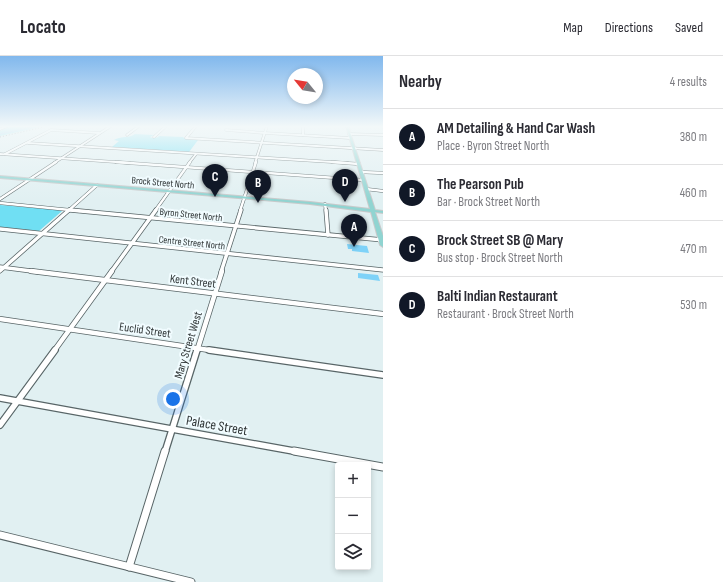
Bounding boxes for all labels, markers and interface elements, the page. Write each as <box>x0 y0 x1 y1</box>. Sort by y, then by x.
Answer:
text: Locato <box>20 16 66 39</box>
text: Map <box>563 19 583 36</box>
text: Directions <box>605 19 653 36</box>
text: Saved <box>675 19 703 36</box>
north arrow <box>287 68 323 104</box>
text: Nearby <box>399 72 442 92</box>
text: 4 results <box>670 74 707 90</box>
text: AM Detailing & Hand Car Wash <box>437 119 595 138</box>
text: A <box>409 129 415 145</box>
text: 380 m <box>680 129 707 145</box>
text: Place · Byron Street North <box>437 138 549 154</box>
pin: C <box>202 164 228 197</box>
pin: D <box>332 169 358 202</box>
pin: B <box>245 170 271 203</box>
street label: Brock Street North <box>131 174 195 192</box>
text: The Pearson Pub <box>437 175 524 194</box>
text: B <box>409 185 415 201</box>
text: 460 m <box>680 185 707 201</box>
text: Bar · Brock Street North <box>437 194 540 210</box>
street label: Byron Street North <box>159 206 223 224</box>
pin: A <box>341 214 367 247</box>
text: Brock Street SB @ Mary <box>437 231 563 250</box>
street label: Centre Street North <box>158 234 226 252</box>
text: C <box>409 241 415 257</box>
text: 470 m <box>680 241 707 257</box>
text: Bus stop · Brock Street North <box>437 250 563 266</box>
street label: Kent Street <box>169 271 217 292</box>
text: Balti Indian Restaurant <box>437 287 558 306</box>
text: D <box>409 297 415 313</box>
text: 530 m <box>680 297 707 313</box>
text: Restaurant · Brock Street North <box>437 306 574 322</box>
street label: Mary Street West <box>171 309 206 381</box>
street label: Euclid Street <box>118 319 172 342</box>
your location <box>163 389 183 409</box>
street label: Palace Street <box>185 412 249 439</box>
map controls <box>335 462 371 570</box>
button: + <box>335 462 371 498</box>
button: − <box>335 498 371 534</box>
button: layers <box>335 534 371 570</box>

